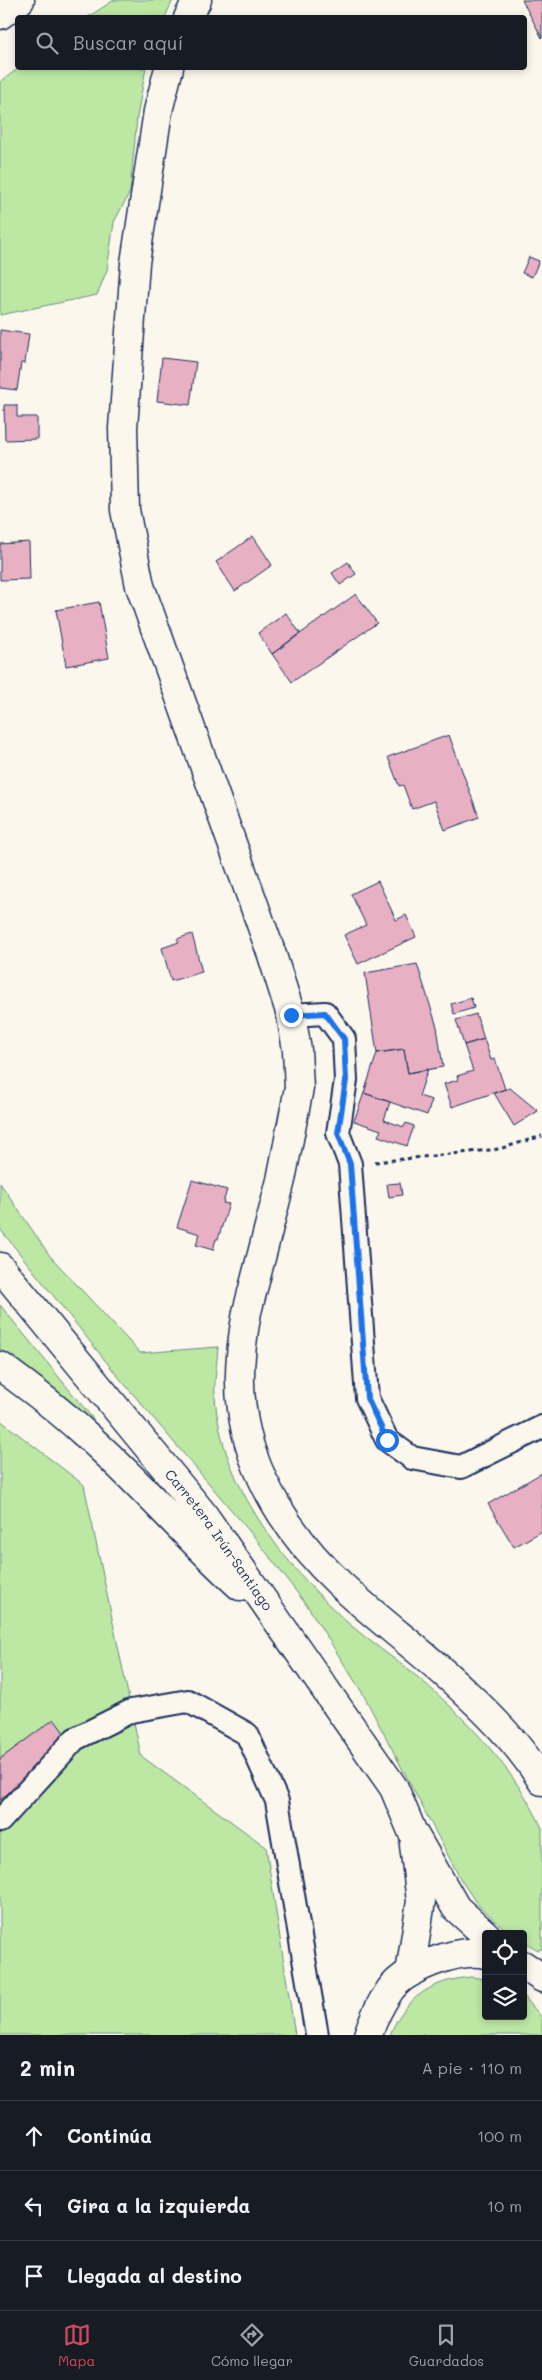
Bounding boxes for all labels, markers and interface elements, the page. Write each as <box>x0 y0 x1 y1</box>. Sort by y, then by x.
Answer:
search box <box>15 15 527 70</box>
icon: search <box>33 29 61 57</box>
text: Buscar aquí <box>73 30 183 55</box>
route end <box>280 1004 303 1027</box>
route start <box>376 1429 399 1452</box>
street label: Carretera Irún-Santiago <box>161 1465 277 1614</box>
map controls <box>482 1930 527 2020</box>
button: locate <box>482 1930 527 1975</box>
button: layers <box>482 1975 527 2020</box>
text: 2 min <box>20 2054 75 2081</box>
text: A pie · 110 m <box>422 2057 522 2078</box>
icon: ahead <box>20 2122 48 2150</box>
text: Continúa <box>67 2123 152 2148</box>
text: 100 m <box>477 2125 522 2146</box>
icon: left <box>20 2192 48 2220</box>
text: Gira a la izquierda <box>67 2193 250 2218</box>
text: 10 m <box>487 2195 522 2216</box>
icon: arrive <box>20 2262 48 2290</box>
text: Llegada al destino <box>67 2263 242 2288</box>
tab: Mapa <box>58 2321 95 2370</box>
tab: Cómo llegar <box>211 2321 293 2370</box>
tab: Guardados <box>409 2321 484 2370</box>

